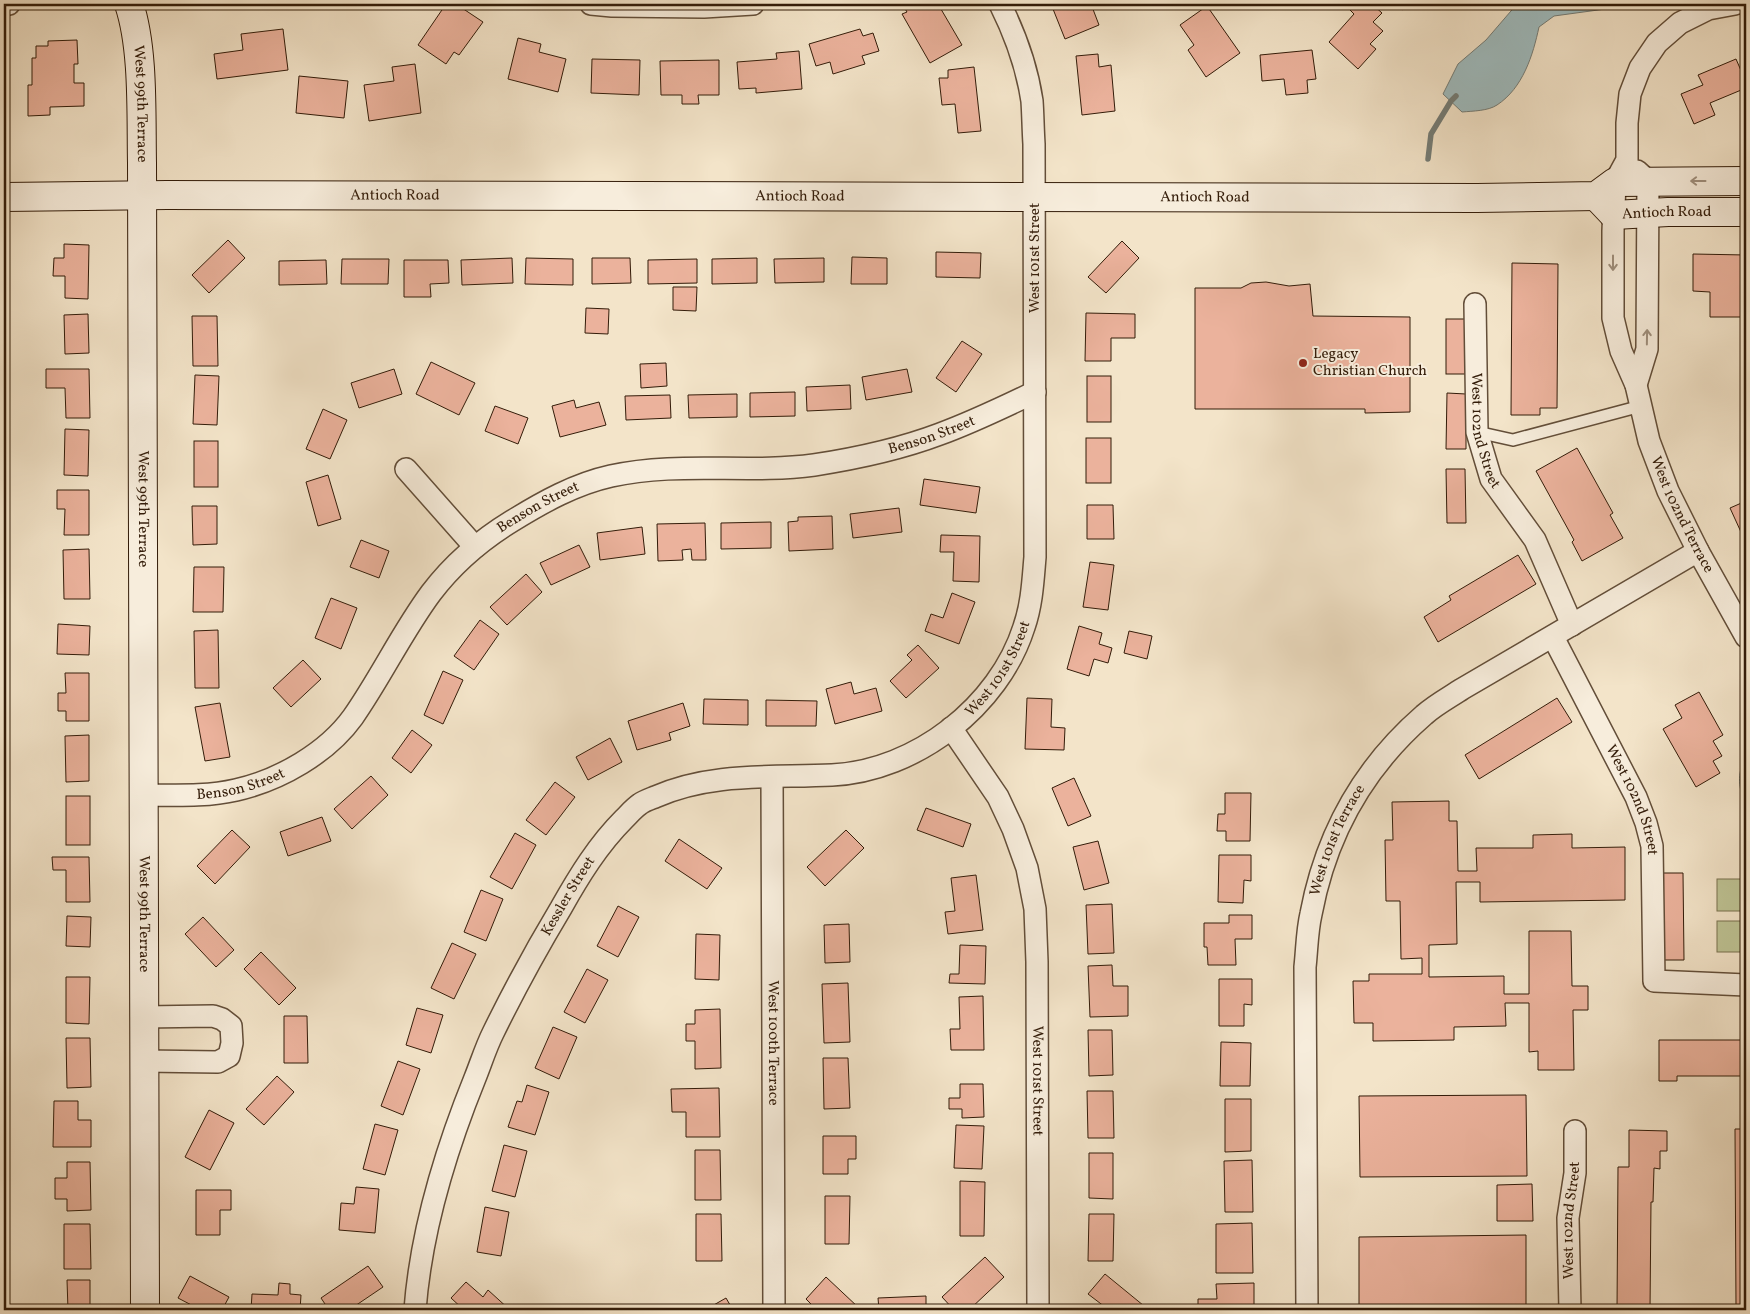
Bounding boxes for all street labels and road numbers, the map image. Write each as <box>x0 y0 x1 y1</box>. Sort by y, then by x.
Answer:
street label: West 99th Terrace <box>127 44 152 163</box>
street label: Antioch Road <box>350 185 440 206</box>
street label: Antioch Road <box>755 186 845 207</box>
street label: Antioch Road <box>1160 187 1250 208</box>
street label: Antioch Road <box>1621 202 1712 225</box>
street label: West 101st Street <box>1025 203 1046 313</box>
street label: West 102nd Street <box>1466 373 1505 493</box>
street label: Benson Street <box>886 411 979 460</box>
street label: West 99th Terrace <box>132 450 154 567</box>
street label: West 102nd Terrace <box>1645 453 1719 577</box>
street label: Benson Street <box>493 476 582 538</box>
street label: West 101st Street <box>960 618 1036 721</box>
street label: West 102nd Street <box>1600 741 1663 855</box>
street label: Benson Street <box>196 763 289 805</box>
street label: West 101st Terrace <box>1305 780 1370 898</box>
street label: Kessler Street <box>536 852 600 940</box>
street label: West 99th Terrace <box>133 855 155 972</box>
street label: West 100th Terrace <box>762 980 784 1106</box>
street label: West 101st Street <box>1027 1026 1048 1136</box>
street label: West 102nd Street <box>1557 1161 1586 1279</box>

